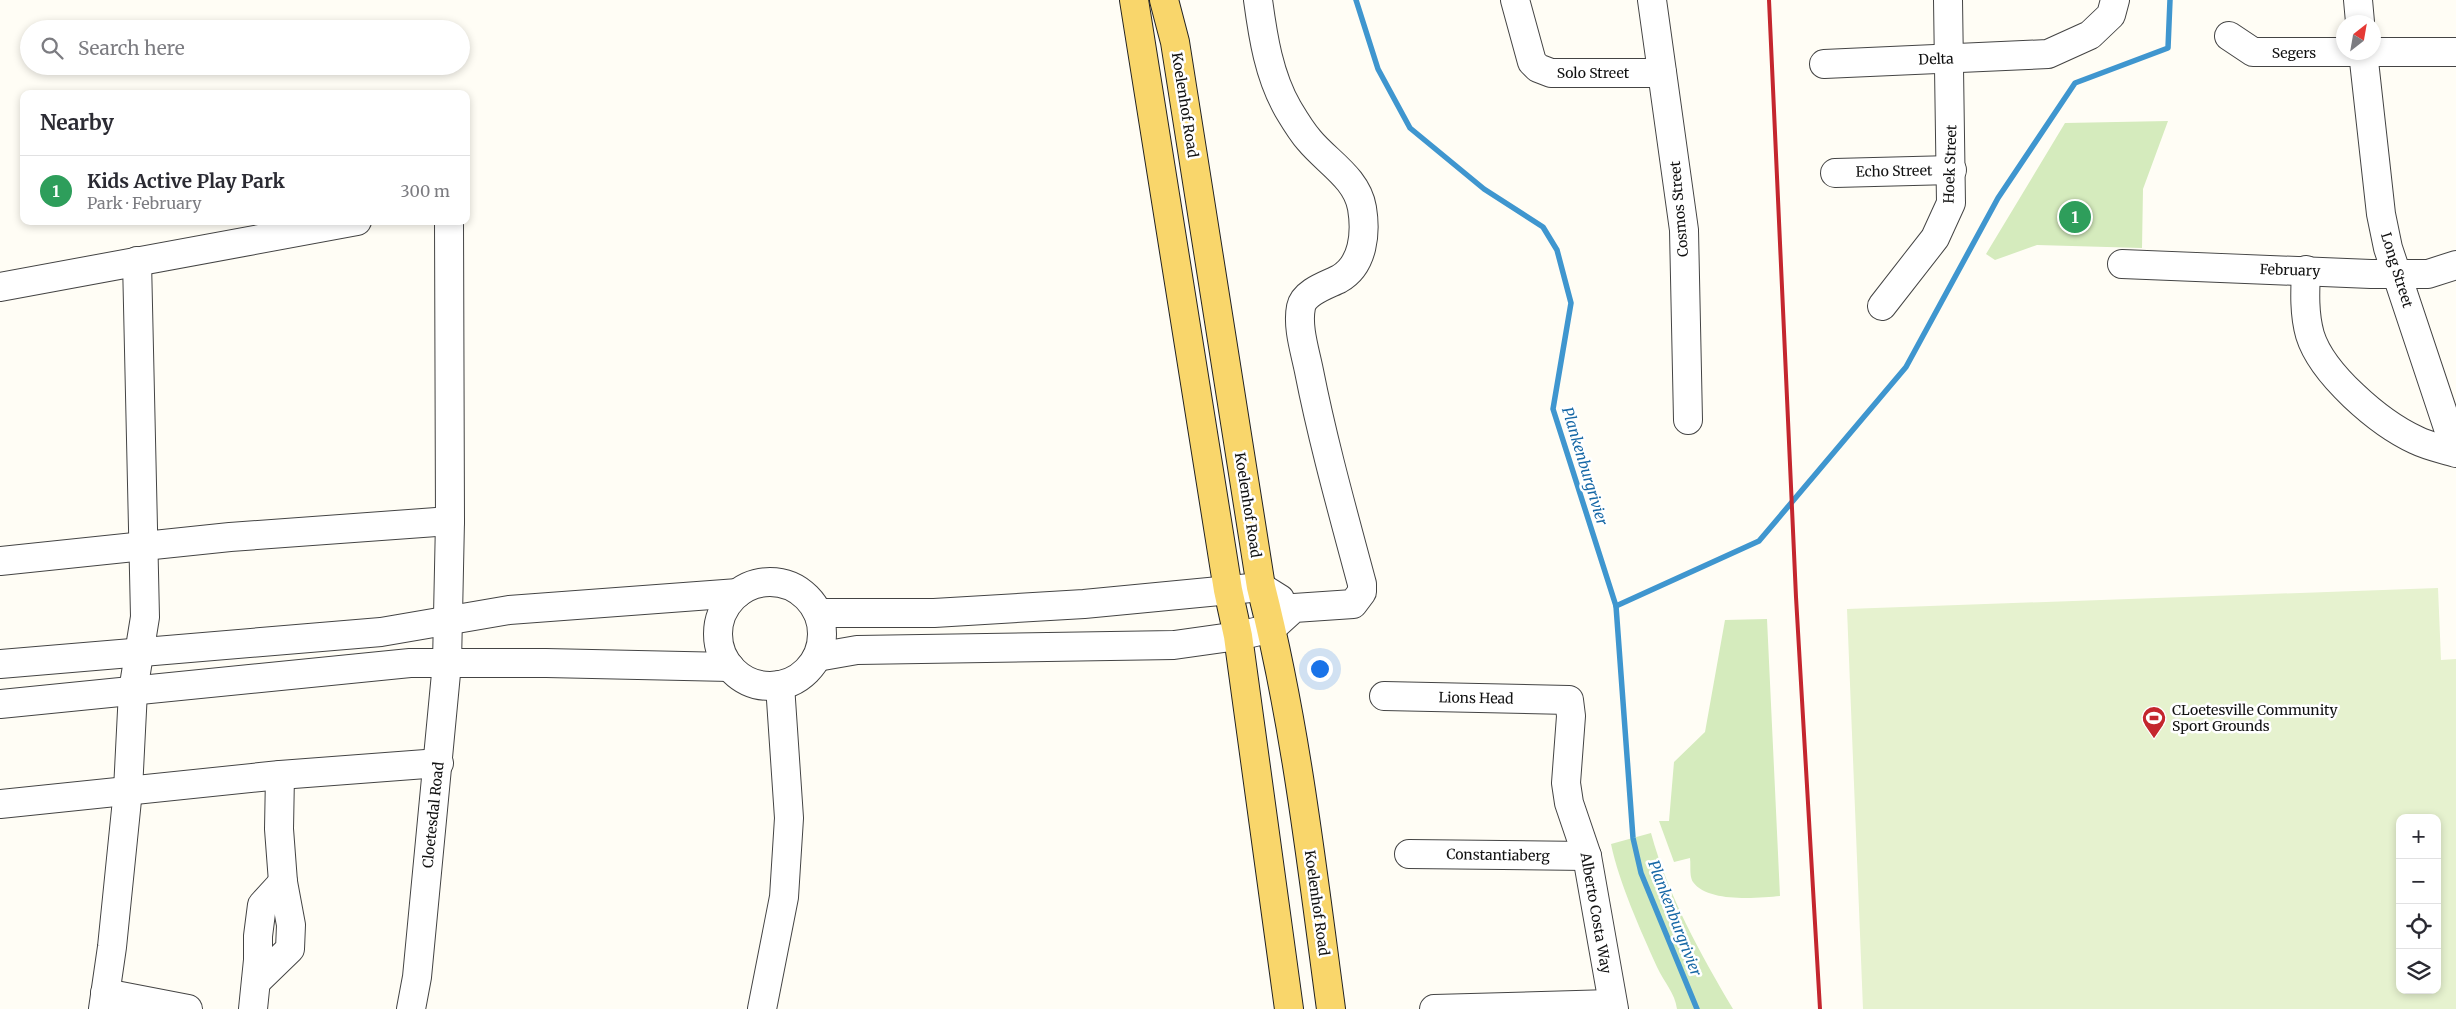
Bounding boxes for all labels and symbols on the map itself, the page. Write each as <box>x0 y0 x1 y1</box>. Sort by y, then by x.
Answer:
north arrow <box>2336 15 2381 60</box>
street label: Segers <box>2272 44 2316 62</box>
street label: Delta <box>1918 49 1954 69</box>
street label: Koelenhof Road <box>1168 51 1202 159</box>
street label: Solo Street <box>1557 64 1630 82</box>
street label: Hoek Street <box>1940 124 1960 204</box>
street label: Cosmos Street <box>1666 160 1692 258</box>
street label: Echo Street <box>1856 161 1933 181</box>
pin: 1 <box>2059 198 2091 236</box>
street label: Long Street <box>2377 230 2417 310</box>
street label: February <box>2259 260 2322 280</box>
water label: Plankenburgrivier <box>1558 405 1612 528</box>
street label: Koelenhof Road <box>1231 451 1265 559</box>
your location <box>1307 656 1333 682</box>
street label: Lions Head <box>1438 688 1514 708</box>
place label: CLoetesville Community Sport Grounds <box>2172 701 2339 735</box>
sports icon: CLoetesville Community Sport Grounds <box>2141 705 2167 739</box>
street label: Cloetesdal Road <box>418 760 448 869</box>
street label: Constantiaberg <box>1446 845 1550 865</box>
street label: Koelenhof Road <box>1301 849 1333 957</box>
street label: Alberto Costa Way <box>1576 850 1616 976</box>
water label: Plankenburgrivier <box>1644 857 1706 980</box>

